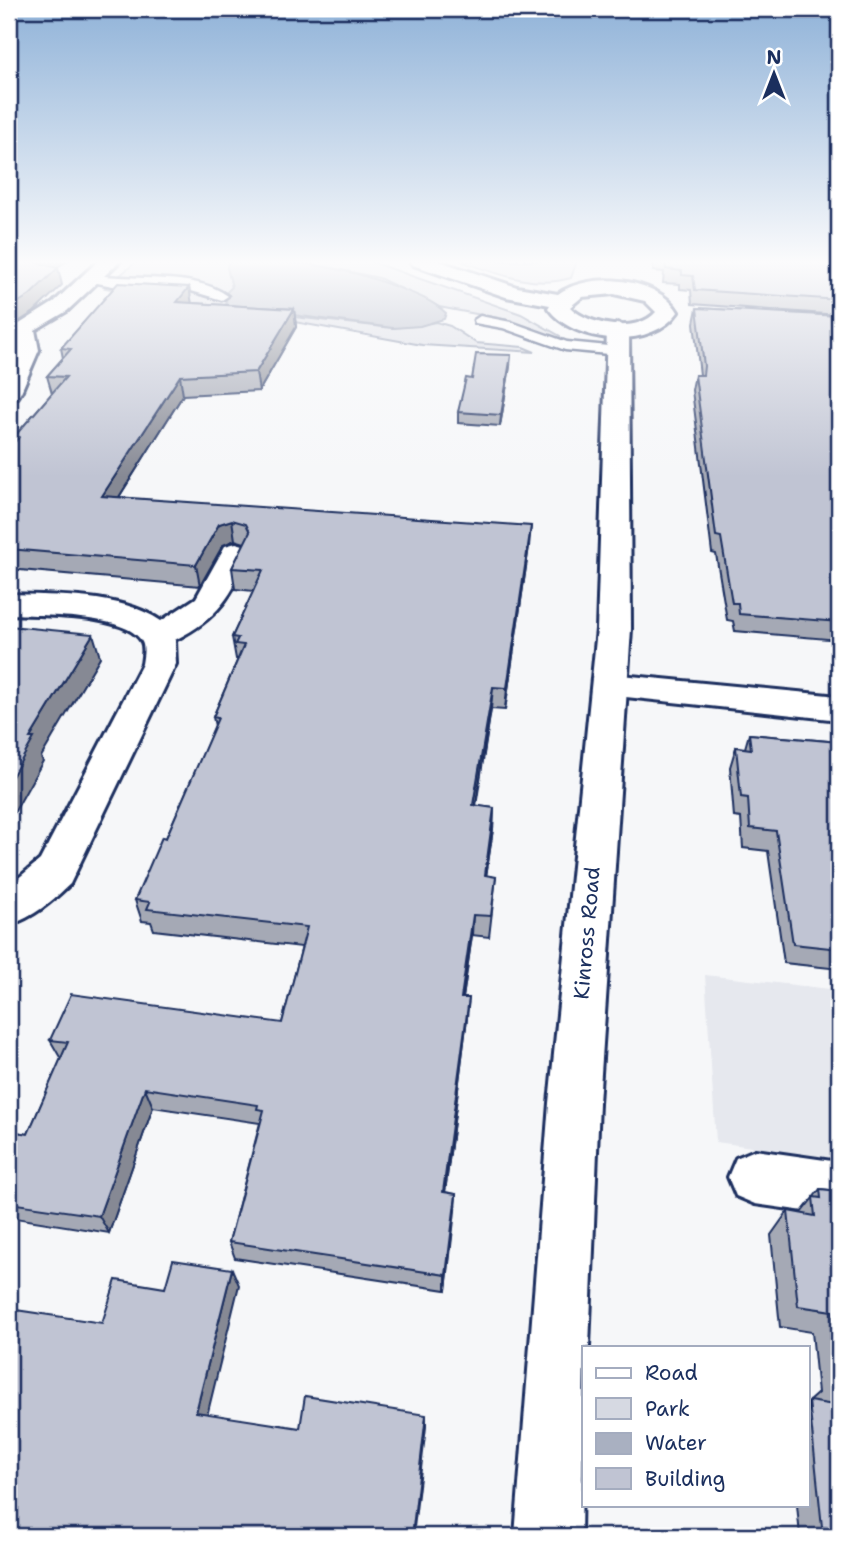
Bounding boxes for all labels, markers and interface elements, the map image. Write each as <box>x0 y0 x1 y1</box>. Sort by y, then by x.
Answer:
north arrow <box>740 38 810 108</box>
text: N <box>766 45 782 70</box>
street label: Kinross Road <box>567 866 607 1000</box>
legend <box>582 1346 810 1506</box>
text: Road <box>645 1359 698 1387</box>
text: Park <box>645 1395 690 1423</box>
text: Water <box>645 1429 707 1457</box>
text: Building <box>645 1465 725 1493</box>

